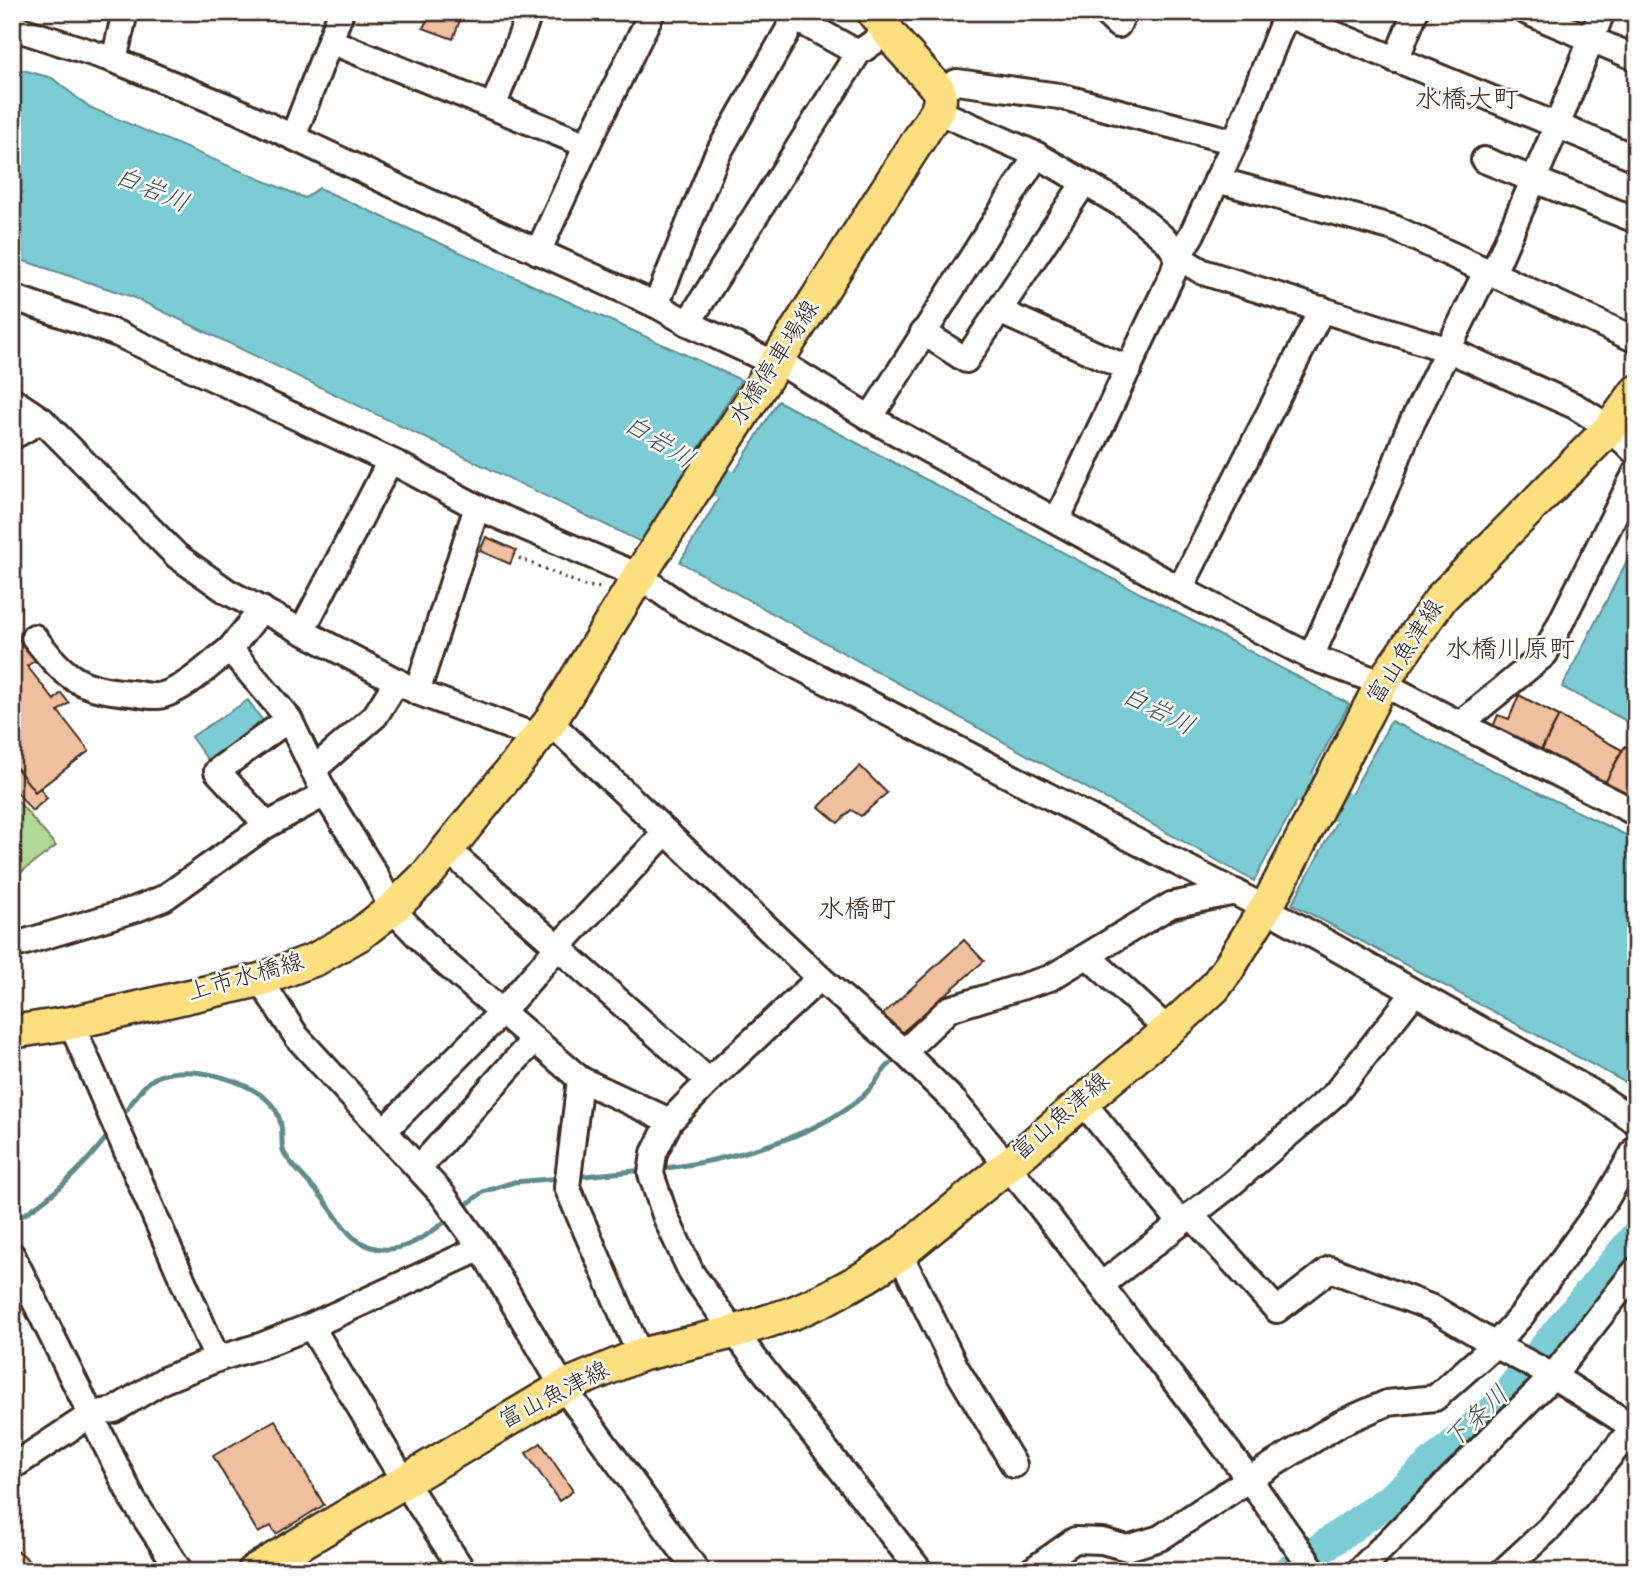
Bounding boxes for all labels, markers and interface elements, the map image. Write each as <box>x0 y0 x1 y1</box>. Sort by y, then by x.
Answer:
district label: 水橋大町 <box>1415 83 1519 120</box>
water label: 白岩川 <box>108 160 194 224</box>
street label: 水橋停車場線 <box>723 294 829 434</box>
water label: 白岩川 <box>615 408 701 480</box>
street label: 富山魚津線 <box>1360 593 1454 713</box>
district label: 水橋川原町 <box>1445 633 1575 670</box>
water label: 白岩川 <box>1114 679 1200 747</box>
district label: 水橋町 <box>818 893 896 930</box>
street label: 上市水橋線 <box>184 946 308 1012</box>
street label: 富山魚津線 <box>1006 1066 1118 1170</box>
street label: 富山魚津線 <box>494 1355 616 1439</box>
water label: 下条川 <box>1437 1379 1519 1459</box>

